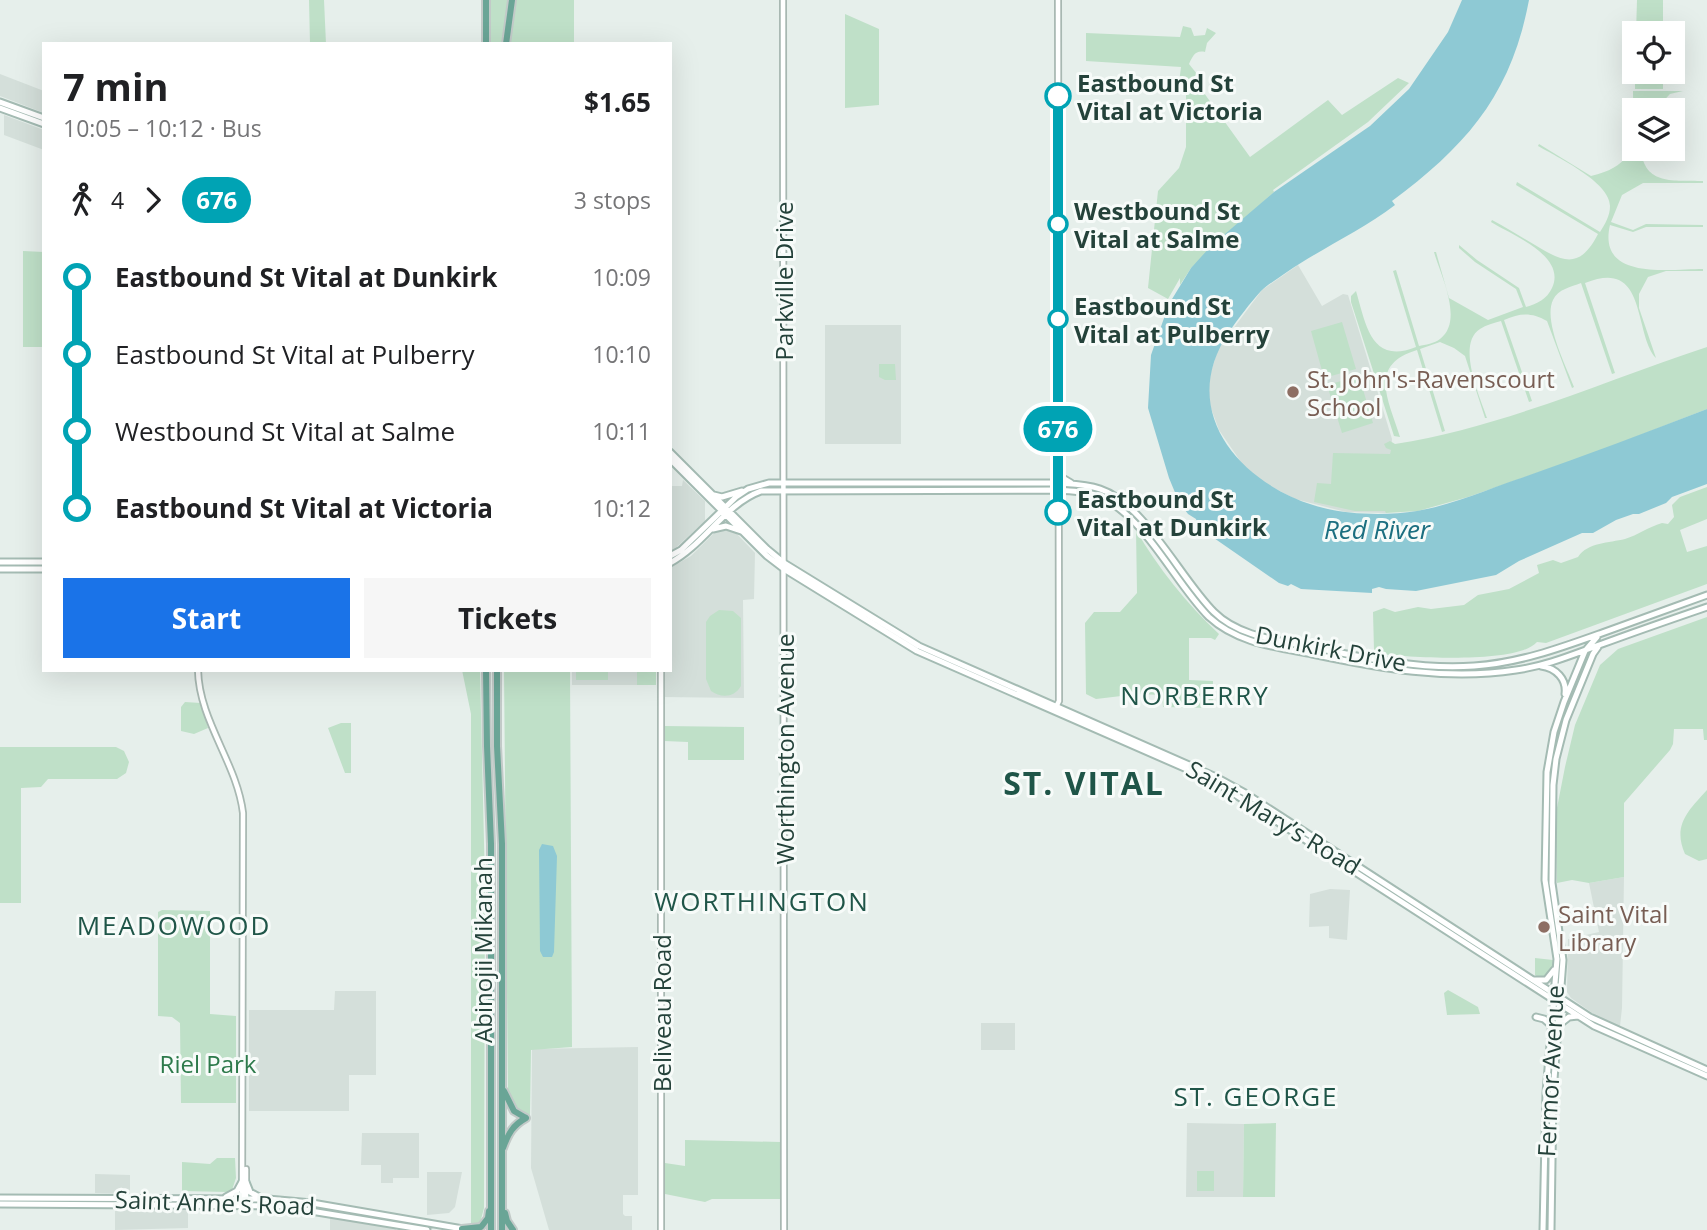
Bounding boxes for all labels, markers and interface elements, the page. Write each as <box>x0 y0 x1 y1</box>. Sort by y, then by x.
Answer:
map controls <box>1622 21 1685 161</box>
button: locate <box>1622 21 1685 84</box>
text: 7 min <box>63 60 168 112</box>
place label: Eastbound St Vital at Victoria <box>1077 66 1263 127</box>
marker: Eastbound St Vital at Victoria <box>1045 83 1071 109</box>
text: $1.65 <box>584 84 651 120</box>
button: layers <box>1622 98 1685 161</box>
text: 10:05 – 10:12 · Bus <box>63 112 262 144</box>
icon: walk <box>63 181 101 219</box>
icon: forward <box>134 181 172 219</box>
text: 676 <box>196 183 237 216</box>
text: 4 <box>111 184 124 216</box>
text: 3 stops <box>574 184 651 216</box>
place label: Westbound St Vital at Salme <box>1074 194 1240 255</box>
street label: Parkville Drive <box>767 202 800 360</box>
marker: Westbound St Vital at Salme <box>1048 214 1068 234</box>
text: Eastbound St Vital at Dunkirk <box>115 259 497 295</box>
text: 10:09 <box>592 261 651 293</box>
place label: Eastbound St Vital at Pulberry <box>1074 289 1270 350</box>
marker: Eastbound St Vital at Pulberry <box>1048 309 1068 329</box>
text: Eastbound St Vital at Pulberry <box>115 336 474 372</box>
text: 10:10 <box>592 338 651 370</box>
place label: St. John's-Ravenscourt School <box>1307 362 1555 423</box>
marker: St. John's-Ravenscourt School <box>1285 384 1301 400</box>
line badge: 676 <box>1018 406 1098 452</box>
text: 676 <box>1037 412 1079 445</box>
text: Westbound St Vital at Salme <box>115 413 455 449</box>
text: 10:11 <box>592 415 651 447</box>
place label: Eastbound St Vital at Dunkirk <box>1077 482 1267 543</box>
text: Eastbound St Vital at Victoria <box>115 490 493 526</box>
text: 10:12 <box>592 492 651 524</box>
marker: Eastbound St Vital at Dunkirk <box>1045 499 1071 525</box>
water label: Red River <box>1324 511 1432 547</box>
button: Start <box>63 578 350 658</box>
button: Tickets <box>364 578 651 658</box>
street label: Dunkirk Drive <box>1253 617 1409 679</box>
street label: Worthington Avenue <box>768 634 801 865</box>
district label: NORBERRY <box>1120 677 1270 713</box>
street label: Saint Mary’s Road <box>1181 752 1367 882</box>
district label: ST. VITAL <box>1003 761 1165 804</box>
street label: Abinojii Mikanah <box>466 857 499 1043</box>
district label: WORTHINGTON <box>654 883 870 919</box>
place label: Saint Vital Library <box>1558 897 1668 958</box>
district label: MEADOWOOD <box>77 907 271 943</box>
marker: Saint Vital Library <box>1536 919 1552 935</box>
street label: Beliveau Road <box>645 934 678 1092</box>
street label: Fermor Avenue <box>1529 984 1571 1158</box>
park label: Riel Park <box>160 1047 257 1080</box>
district label: ST. GEORGE <box>1173 1078 1339 1114</box>
street label: Saint Anne's Road <box>114 1182 316 1222</box>

